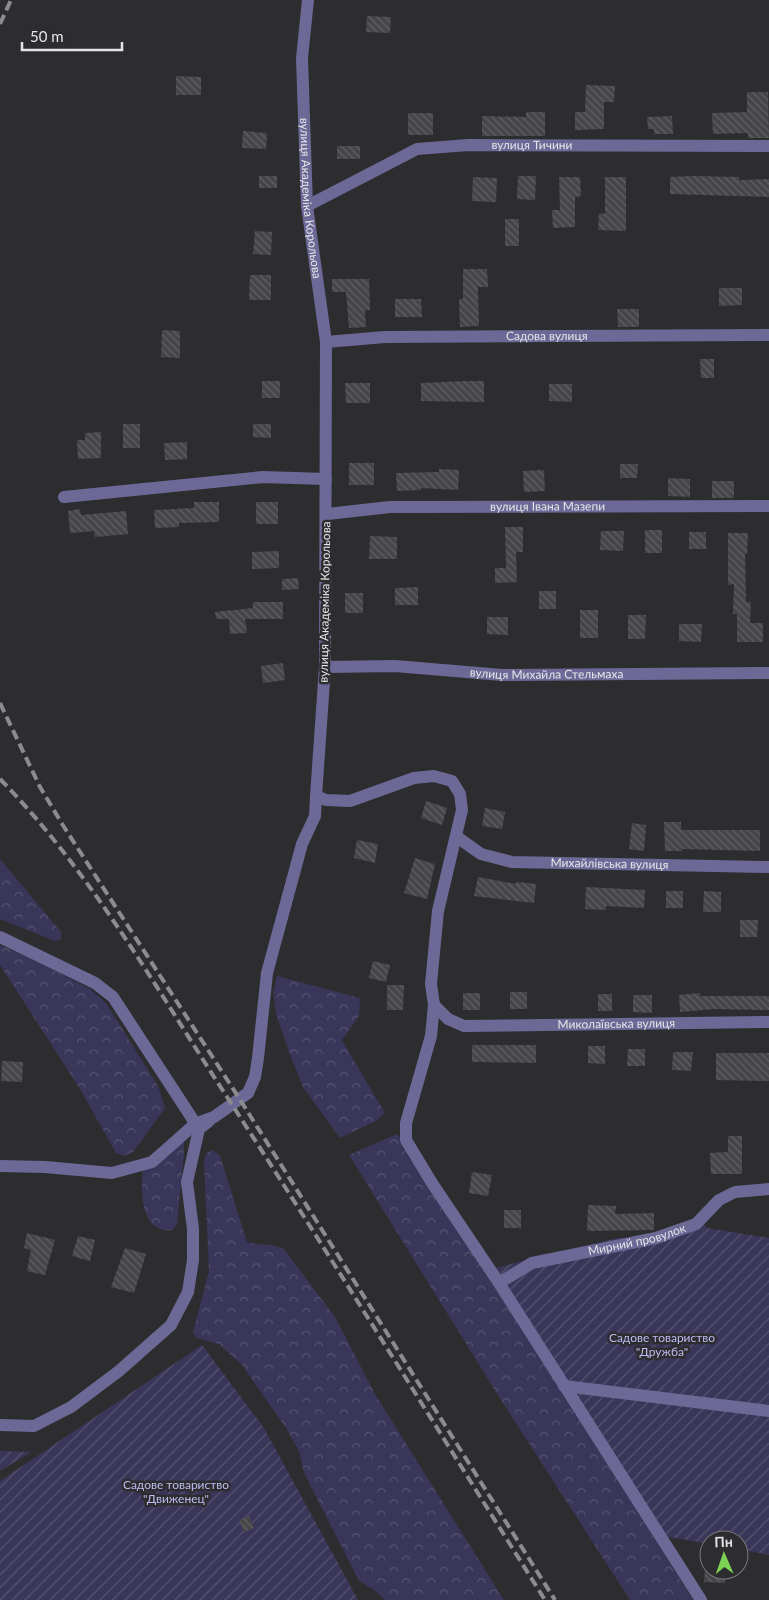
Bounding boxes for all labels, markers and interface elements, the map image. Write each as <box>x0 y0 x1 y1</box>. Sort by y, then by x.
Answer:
scale bar <box>22 20 122 52</box>
text: 50 m <box>30 27 64 45</box>
street label: вулиця Академіка Корольова <box>297 118 325 280</box>
street label: вулиця Тичини <box>491 137 573 152</box>
street label: Садова вулиця <box>506 328 588 343</box>
street label: вулиця Івана Мазепи <box>490 498 605 514</box>
street label: вулиця Академіка Корольова <box>316 521 333 683</box>
street label: вулиця Михайла Стельмаха <box>469 664 624 682</box>
street label: Михайлівська вулиця <box>550 855 669 872</box>
street label: Миколаївська вулиця <box>557 1015 675 1032</box>
street label: Мирний провулок <box>587 1220 688 1259</box>
park label: Садове товариство "Дружба" <box>609 1330 715 1359</box>
park label: Садове товариство "Движенец" <box>123 1477 229 1506</box>
north arrow <box>699 1530 749 1580</box>
text: Пн <box>714 1533 733 1550</box>

